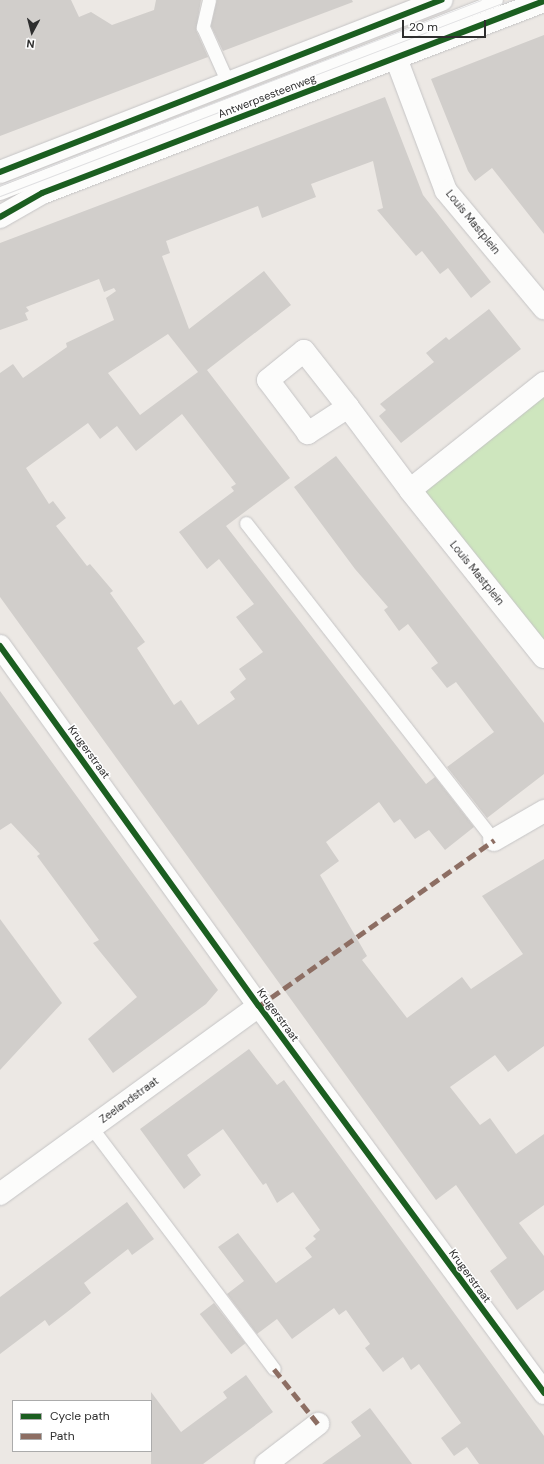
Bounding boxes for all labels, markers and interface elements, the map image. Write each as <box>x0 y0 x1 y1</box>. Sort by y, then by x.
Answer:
north arrow <box>12 12 52 52</box>
scale bar <box>404 12 488 38</box>
text: 20 m <box>409 19 438 35</box>
text: N <box>26 36 35 51</box>
street label: Antwerpsesteenweg <box>216 71 318 121</box>
street label: Louis Mastplein <box>443 187 503 257</box>
street label: Louis Mastplein <box>447 538 507 608</box>
street label: Krugerstraat <box>65 723 113 781</box>
street label: Krugerstraat <box>254 986 302 1044</box>
street label: Zeelandstraat <box>97 1074 161 1126</box>
street label: Krugerstraat <box>446 1247 494 1305</box>
legend <box>12 1400 152 1452</box>
text: Cycle path <box>50 1408 110 1424</box>
text: Path <box>50 1428 75 1444</box>

